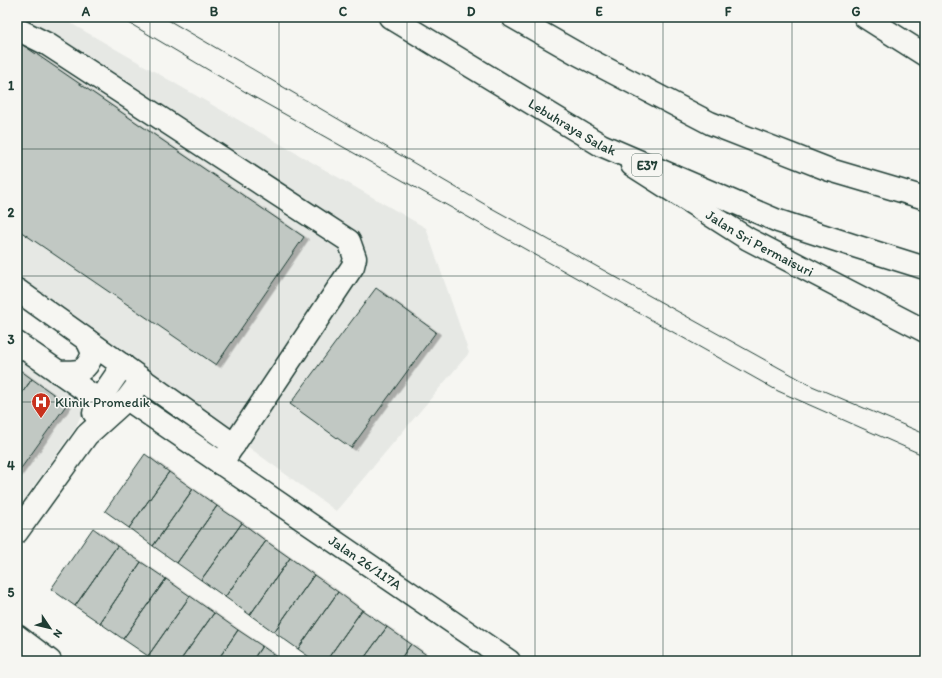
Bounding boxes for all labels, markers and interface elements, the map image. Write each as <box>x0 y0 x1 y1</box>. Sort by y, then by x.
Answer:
text: A <box>81 4 91 19</box>
text: B <box>210 4 219 19</box>
text: C <box>339 4 348 19</box>
text: D <box>467 4 476 19</box>
text: E <box>595 4 603 19</box>
text: F <box>725 4 732 19</box>
text: G <box>852 4 861 19</box>
text: 1 <box>8 78 14 93</box>
street label: Lebuhraya Salak <box>525 95 619 160</box>
road number: E37 <box>632 154 662 176</box>
text: 2 <box>8 205 15 220</box>
street label: Jalan Sri Permaisuri <box>703 206 816 281</box>
text: 3 <box>7 332 15 347</box>
hospital icon: Klinik Promedik <box>30 391 52 419</box>
place label: Klinik Promedik <box>55 394 151 411</box>
text: 4 <box>7 458 15 473</box>
street label: Jalan 26/117A <box>325 532 405 594</box>
text: 5 <box>8 585 15 600</box>
north arrow <box>30 608 70 648</box>
text: N <box>50 627 65 640</box>

